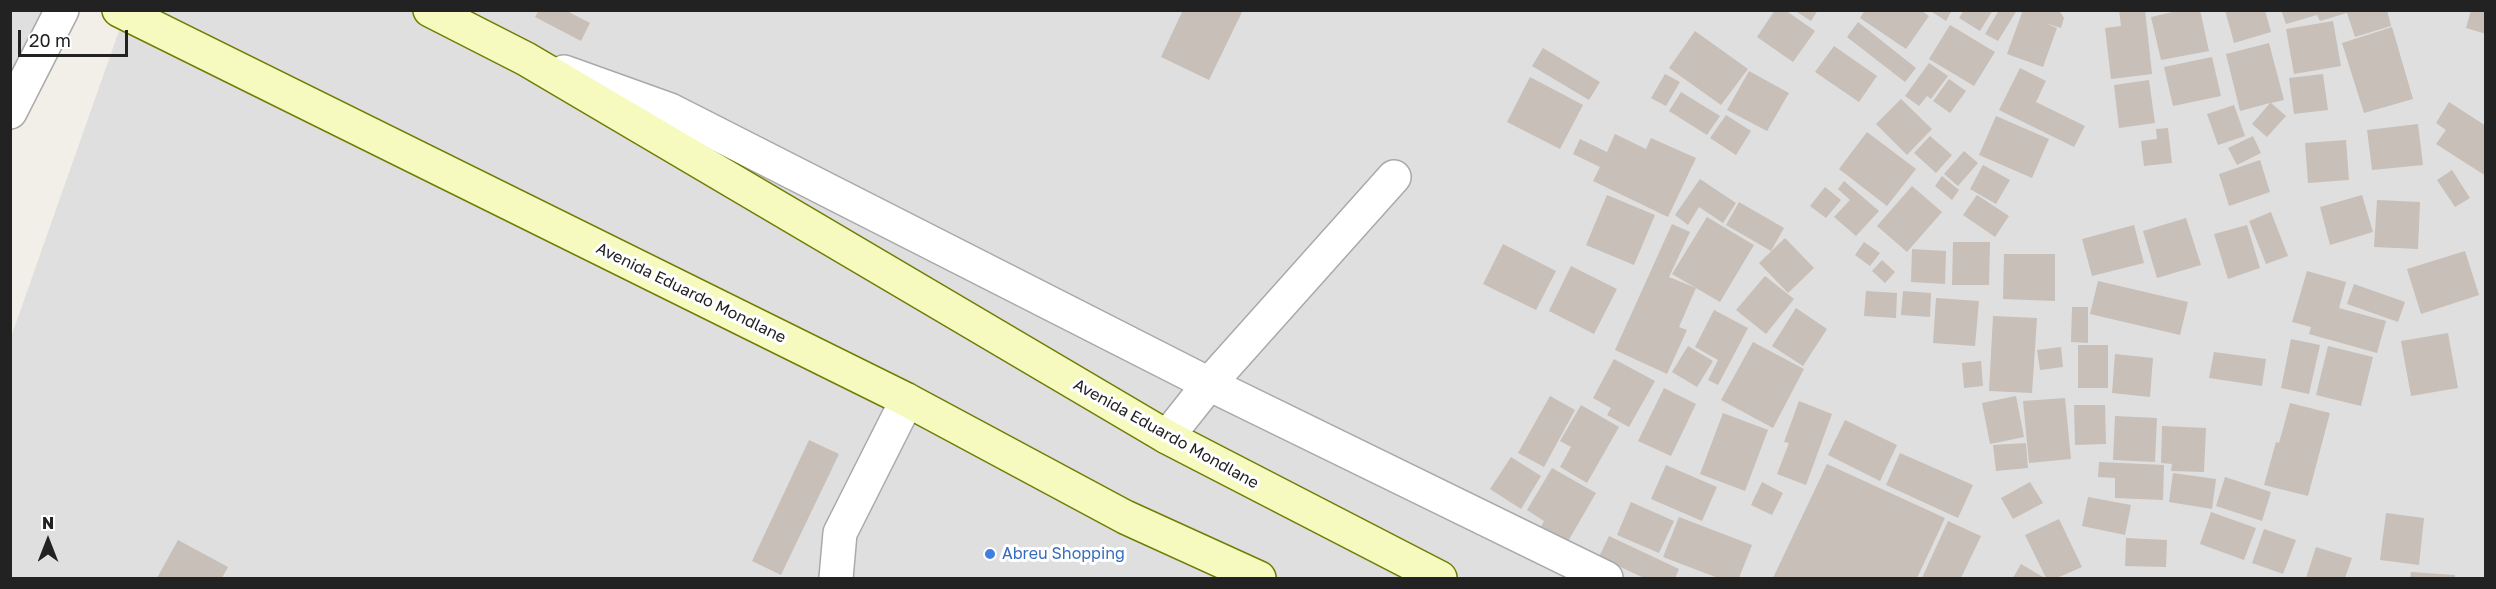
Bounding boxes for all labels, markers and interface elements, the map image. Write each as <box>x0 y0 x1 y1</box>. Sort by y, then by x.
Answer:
scale bar <box>21 18 130 56</box>
text: 20 m <box>29 29 71 51</box>
street label: Avenida Eduardo Mondlane <box>593 239 789 347</box>
street label: Avenida Eduardo Mondlane <box>1070 375 1262 493</box>
north arrow <box>18 511 78 571</box>
text: N <box>42 513 54 533</box>
place label: Abreu Shopping <box>1002 544 1125 564</box>
marker: Abreu Shopping <box>983 547 997 561</box>

